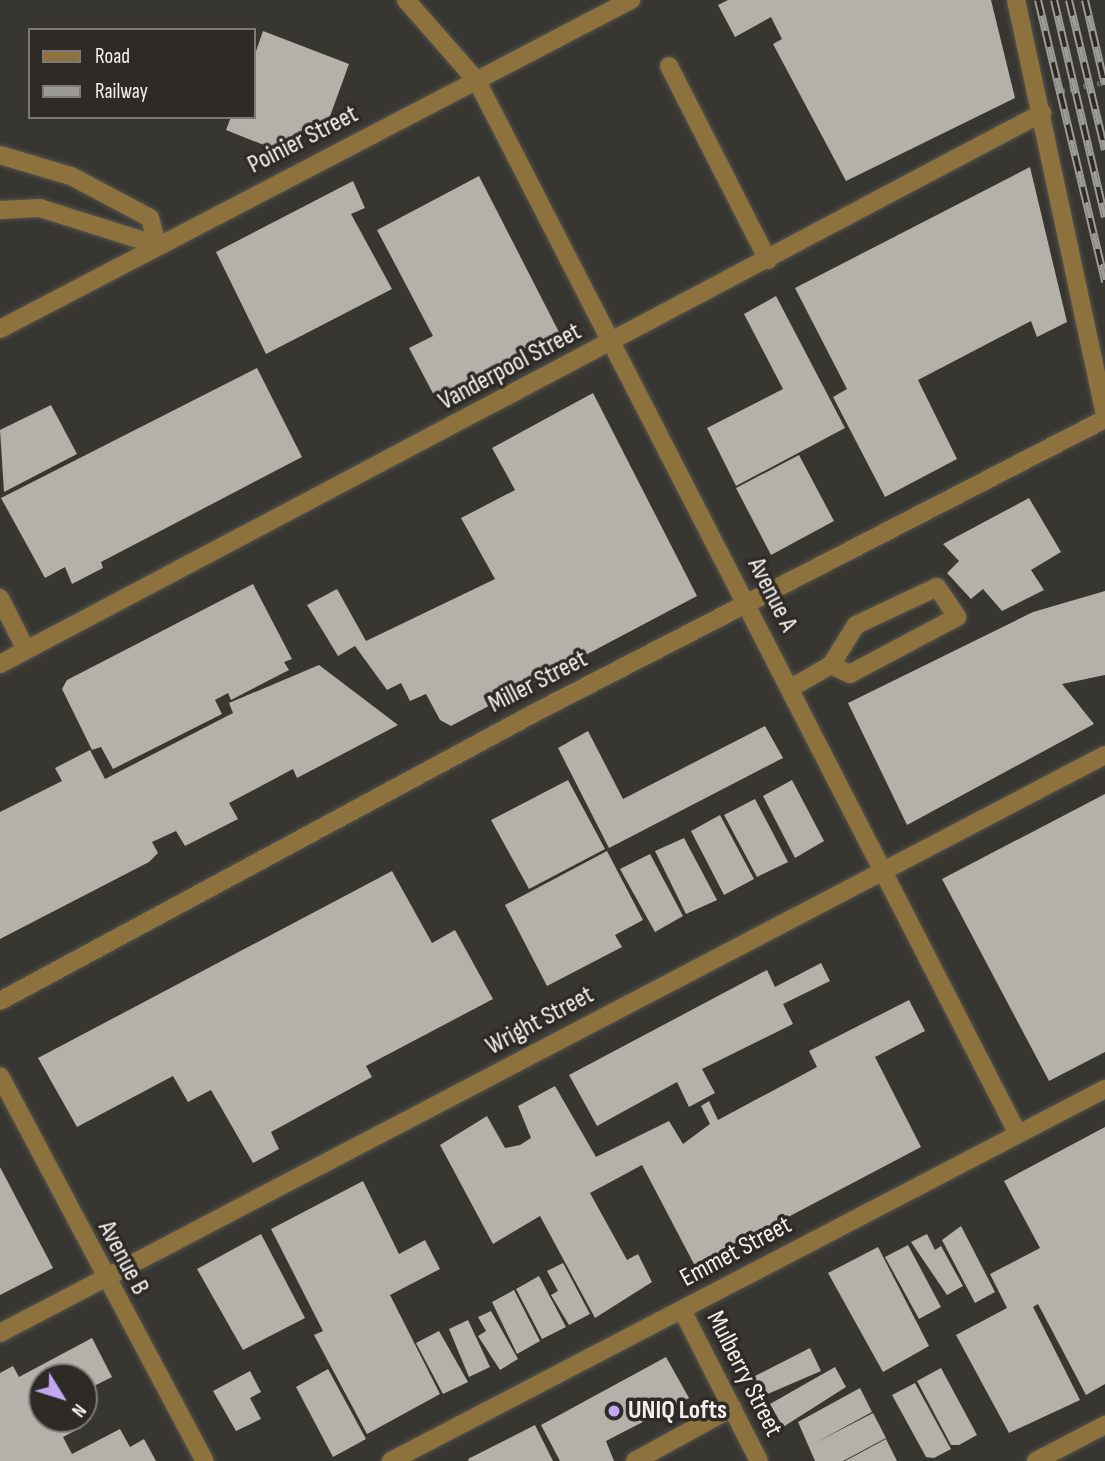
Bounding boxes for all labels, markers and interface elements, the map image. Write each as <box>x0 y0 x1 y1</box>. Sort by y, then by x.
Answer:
legend <box>28 28 256 119</box>
text: Road <box>95 44 130 69</box>
text: Railway <box>95 79 148 104</box>
street label: Poinier Street <box>243 99 363 181</box>
street label: Vanderpool Street <box>433 316 587 418</box>
street label: Avenue A <box>740 553 804 637</box>
street label: Miller Street <box>483 644 593 720</box>
street label: Wright Street <box>481 980 599 1062</box>
street label: Emmet Street <box>675 1210 797 1294</box>
street label: Avenue B <box>91 1216 155 1300</box>
street label: Mulberry Street <box>699 1306 789 1442</box>
north arrow <box>28 1363 98 1433</box>
place label: UNIQ Lofts <box>628 1395 727 1427</box>
text: N <box>66 1399 91 1421</box>
marker: UNIQ Lofts <box>606 1403 622 1419</box>

